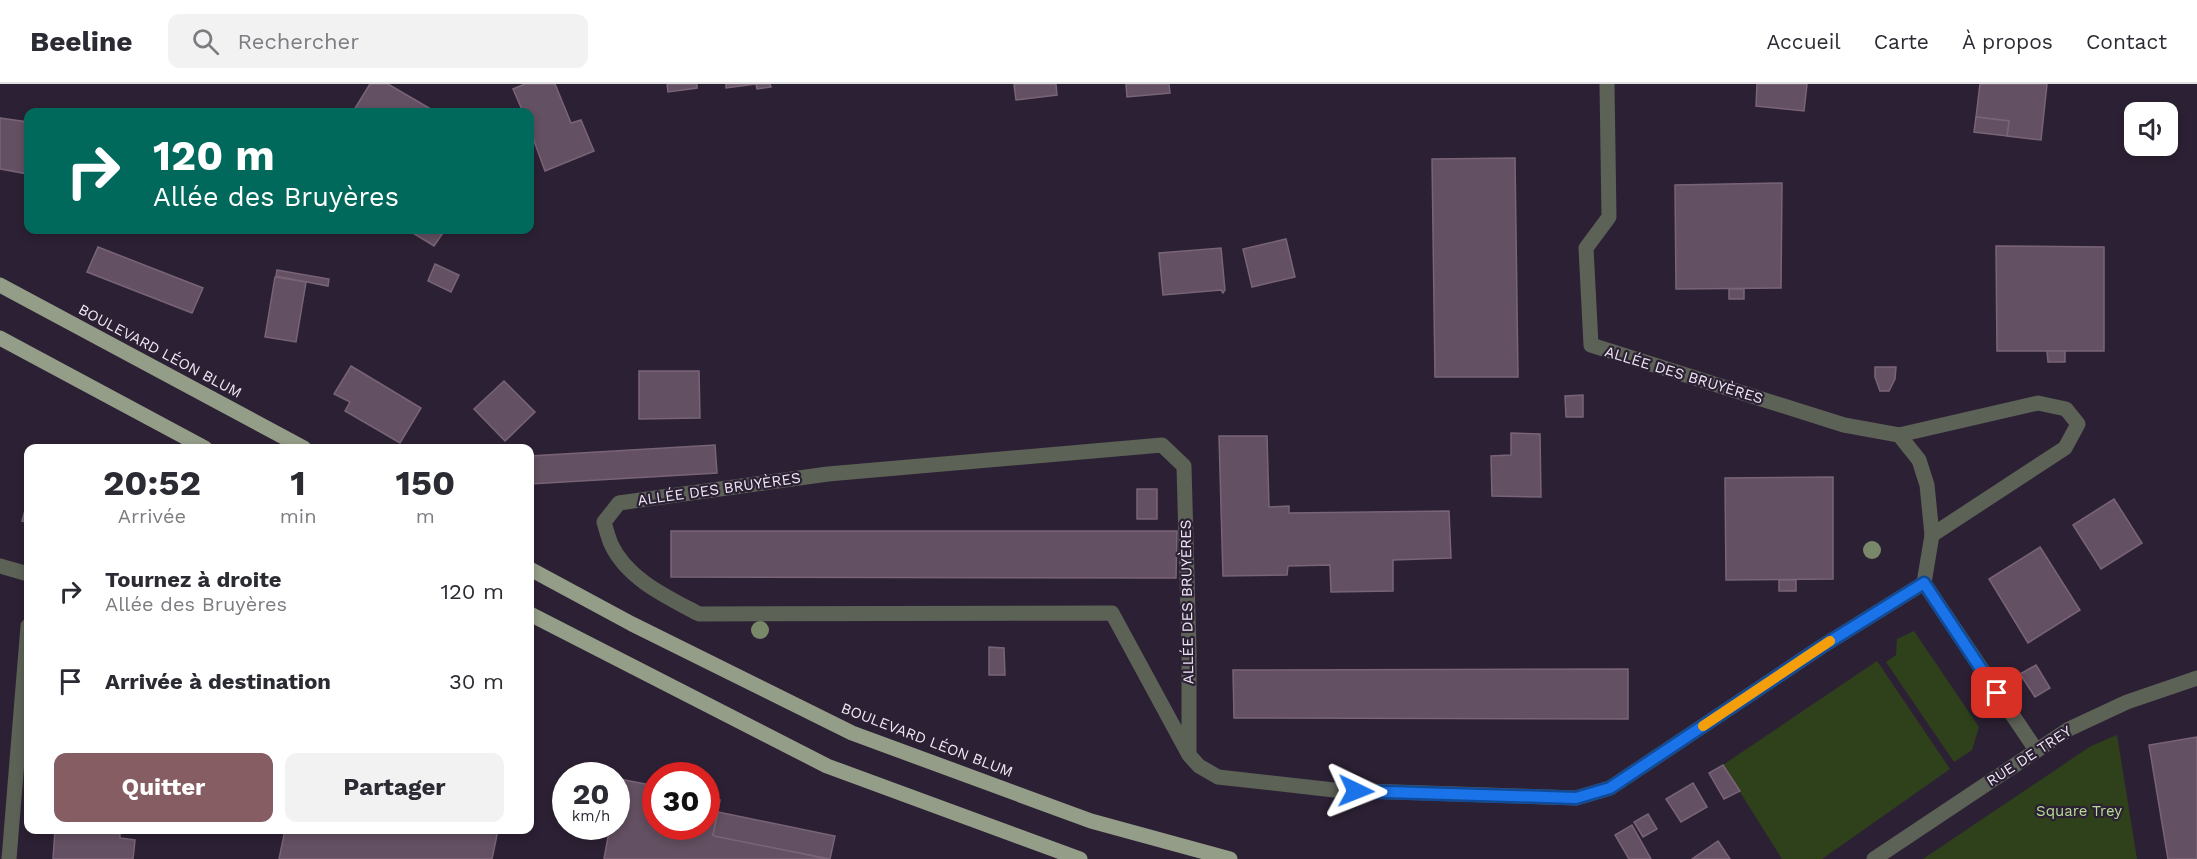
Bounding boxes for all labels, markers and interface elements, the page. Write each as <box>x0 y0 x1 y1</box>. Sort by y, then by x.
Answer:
search box <box>168 14 588 68</box>
text: Beeline <box>30 25 132 58</box>
icon: search <box>189 25 222 58</box>
text: Rechercher <box>237 29 359 54</box>
text: Accueil <box>1766 29 1841 54</box>
text: Carte <box>1874 29 1929 54</box>
text: À propos <box>1962 29 2053 54</box>
text: Contact <box>2086 29 2167 54</box>
map controls <box>2124 102 2178 156</box>
button: sound <box>2124 102 2178 156</box>
text: 120 m <box>153 131 275 180</box>
icon: right <box>54 132 132 210</box>
text: Allée des Bruyères <box>153 181 399 213</box>
street label: BOULEVARD LÉON BLUM <box>75 300 245 402</box>
street label: ALLÉE DES BRUYÈRES <box>1603 342 1765 408</box>
text: 20:52 <box>103 462 201 504</box>
text: 1 <box>290 462 306 504</box>
text: 150 <box>395 462 455 504</box>
street label: ALLÉE DES BRUYÈRES <box>636 469 802 509</box>
text: Arrivée <box>118 504 186 528</box>
text: min <box>280 504 317 528</box>
text: m <box>416 504 435 528</box>
street label: ALLÉE DES BRUYÈRES <box>1177 520 1197 684</box>
text: Tournez à droite <box>105 567 282 592</box>
icon: right <box>54 575 87 608</box>
text: 120 m <box>440 579 504 604</box>
text: Allée des Bruyères <box>105 592 287 616</box>
icon: arrive <box>54 665 87 698</box>
pin <box>1971 667 2022 718</box>
text: Arrivée à destination <box>105 669 331 694</box>
text: 30 m <box>449 669 504 694</box>
icon: arrive <box>1980 676 2013 709</box>
street label: BOULEVARD LÉON BLUM <box>839 699 1015 781</box>
street label: RUE DE TREY <box>1983 722 2075 790</box>
button: Quitter <box>54 753 273 822</box>
button: Partager <box>285 753 504 822</box>
position arrow <box>1324 759 1388 823</box>
speed limit sign: 30 <box>642 762 720 840</box>
text: 20 <box>572 776 610 811</box>
park label: Square Trey <box>2036 802 2122 820</box>
text: km/h <box>572 807 610 825</box>

